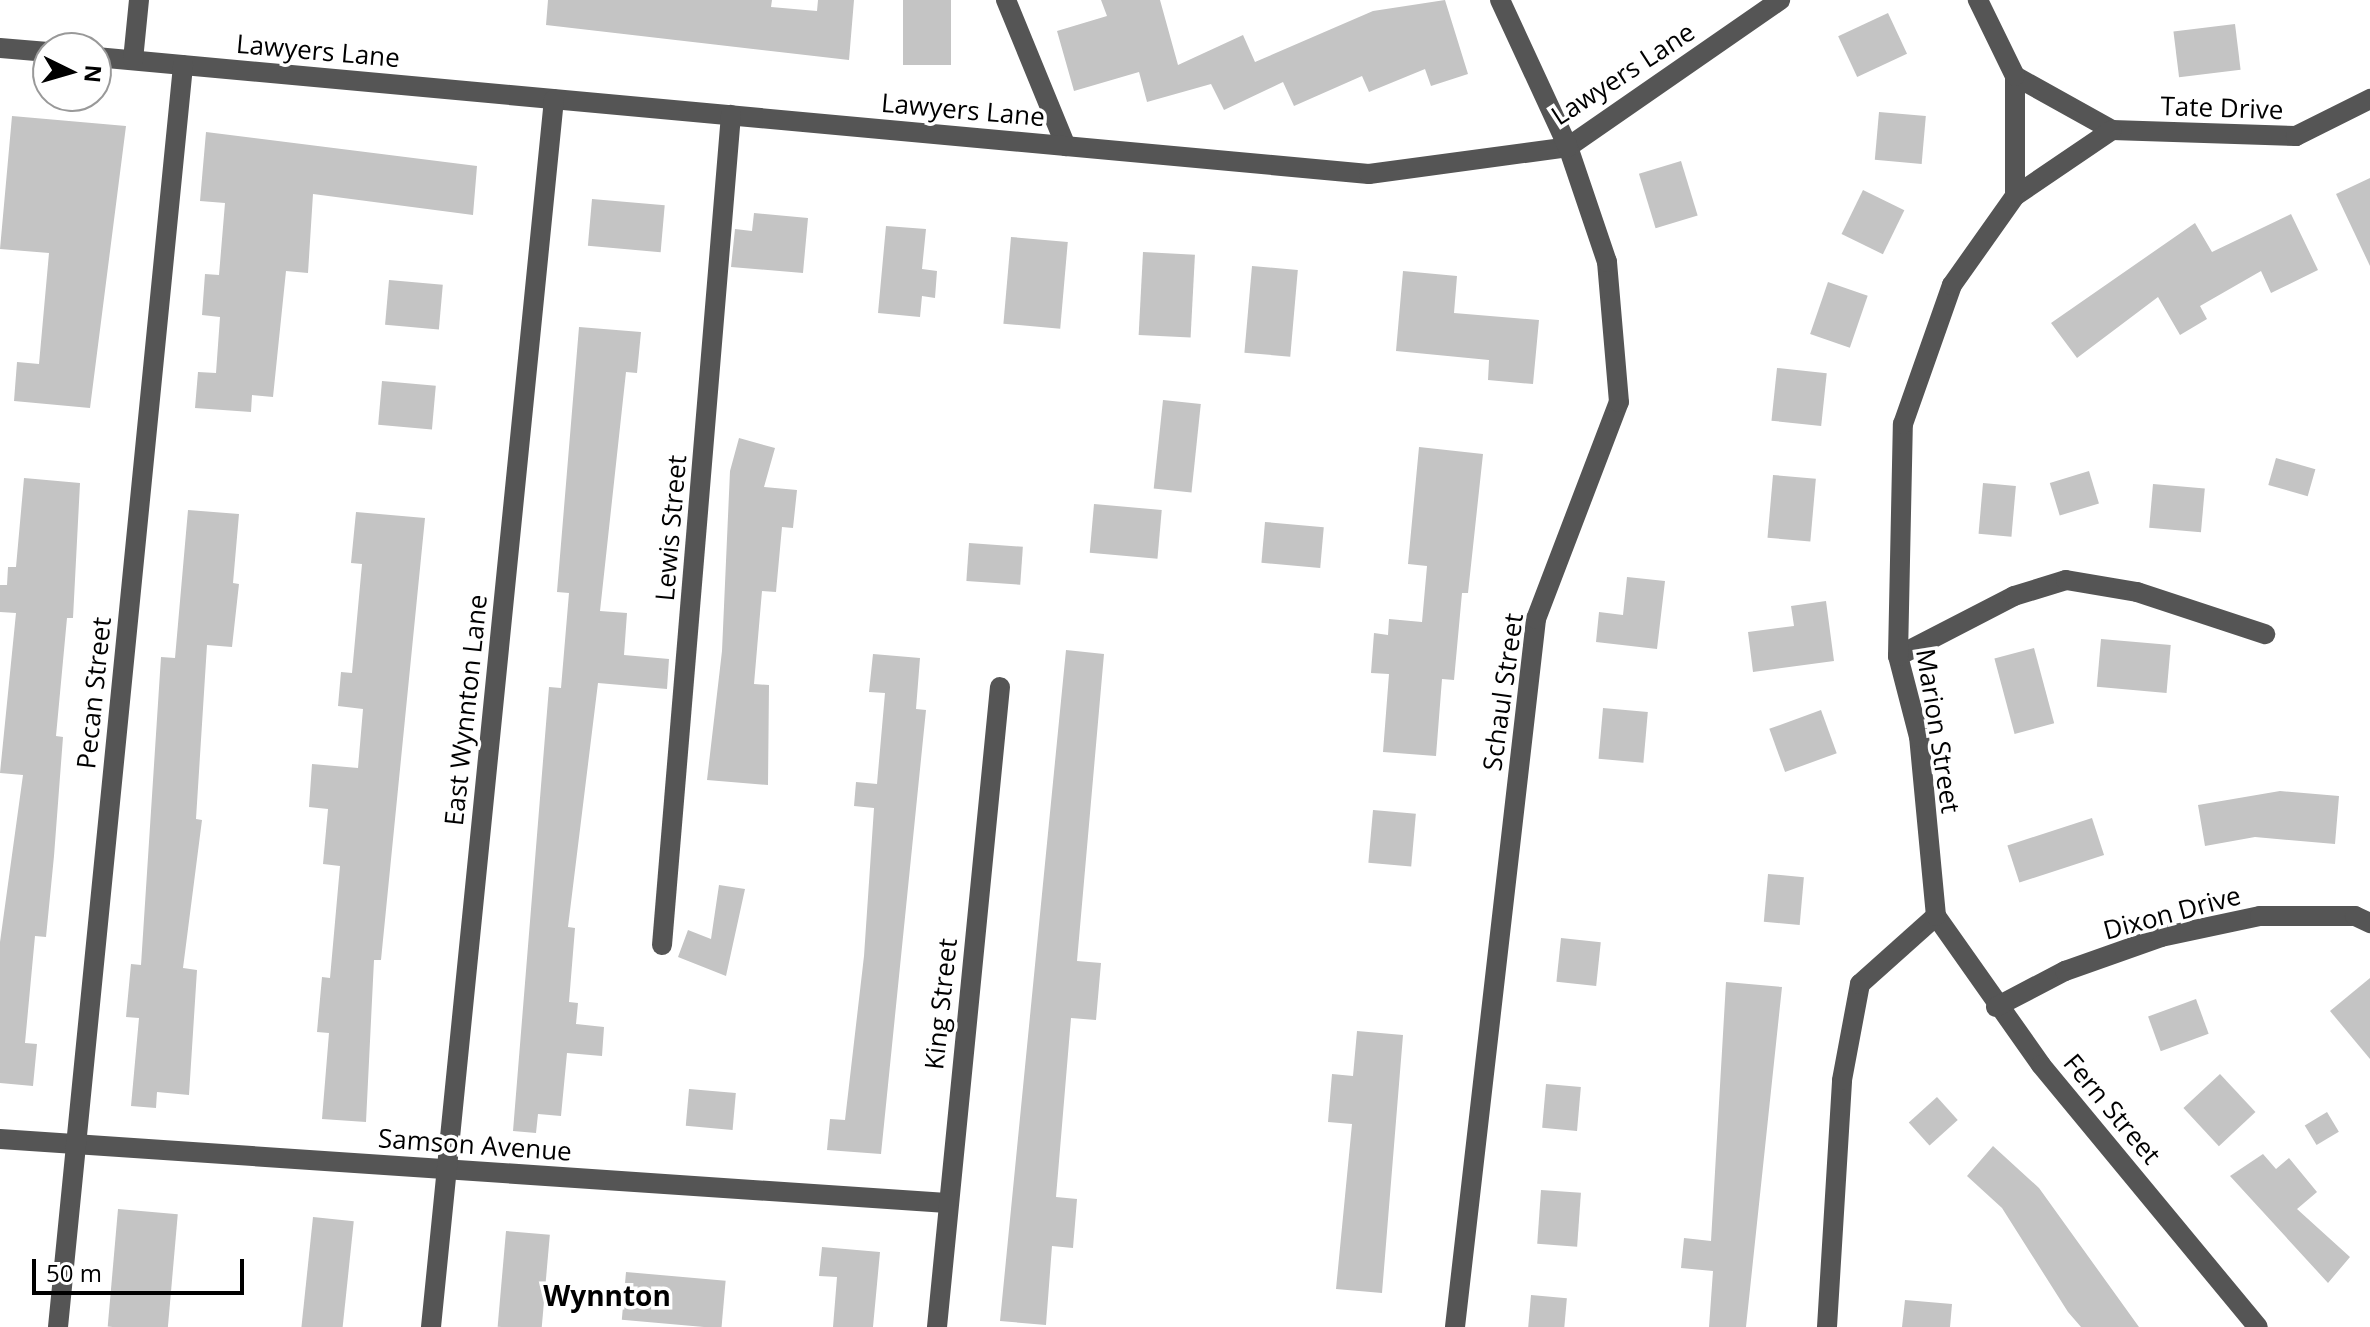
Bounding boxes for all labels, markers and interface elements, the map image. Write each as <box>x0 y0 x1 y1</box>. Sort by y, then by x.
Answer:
street label: Lawyers Lane <box>1546 16 1700 132</box>
street label: Lawyers Lane <box>235 28 401 74</box>
north arrow <box>32 32 112 112</box>
text: N <box>78 64 110 84</box>
street label: Lawyers Lane <box>880 87 1046 133</box>
street label: Tate Drive <box>2160 90 2284 126</box>
street label: Lewis Street <box>649 454 693 602</box>
street label: East Wynnton Lane <box>438 593 494 827</box>
street label: Schaul Street <box>1476 611 1530 773</box>
street label: Pecan Street <box>71 616 117 770</box>
street label: Marion Street <box>1910 647 1966 815</box>
street label: Dixon Drive <box>2100 880 2244 946</box>
street label: King Street <box>919 937 963 1071</box>
street label: Fern Street <box>2057 1048 2167 1170</box>
street label: Samson Avenue <box>377 1123 573 1167</box>
scale bar <box>36 1243 248 1293</box>
text: 50 m <box>46 1256 102 1289</box>
district label: Wynnton <box>543 1278 671 1312</box>

